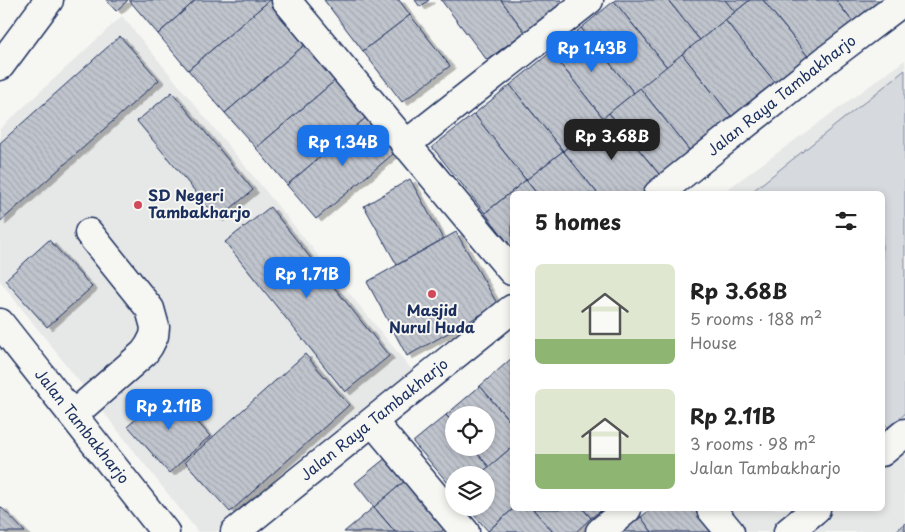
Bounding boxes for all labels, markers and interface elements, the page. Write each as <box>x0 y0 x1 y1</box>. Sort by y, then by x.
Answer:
street label: Jalan Raya Tambakharjo <box>701 28 860 161</box>
pin: Rp 1.43B <box>540 30 644 73</box>
text: Rp 1.43B <box>557 35 627 59</box>
pin: Rp 3.68B <box>560 119 664 161</box>
text: Rp 3.68B <box>575 123 649 147</box>
pin: Rp 1.34B <box>291 124 395 167</box>
text: Rp 1.34B <box>308 129 378 153</box>
place label: SD Negeri Tambakharjo <box>148 183 251 223</box>
marker: SD Negeri Tambakharjo <box>132 199 144 211</box>
text: 5 homes <box>535 205 621 237</box>
icon: filters <box>832 207 860 235</box>
pin: Rp 1.71B <box>255 256 359 299</box>
text: Rp 1.71B <box>275 261 339 285</box>
text: Rp 3.68B <box>690 274 787 306</box>
icon: home <box>575 284 635 344</box>
marker: Masjid Nurul Huda <box>426 288 438 300</box>
place label: Masjid Nurul Huda <box>389 298 476 338</box>
text: 5 rooms · 188 m² <box>690 306 822 330</box>
text: House <box>690 330 737 354</box>
street label: Jalan Raya Tambakharjo <box>295 352 452 485</box>
street label: Jalan Tambakharjo <box>30 363 136 488</box>
pin: Rp 2.11B <box>117 388 221 431</box>
text: Rp 2.11B <box>136 393 202 417</box>
text: Rp 2.11B <box>690 399 776 431</box>
map controls <box>445 406 495 516</box>
button: locate <box>445 406 495 456</box>
icon: home <box>575 409 635 469</box>
text: 3 rooms · 98 m² <box>690 431 816 455</box>
text: Jalan Tambakharjo <box>690 455 841 479</box>
button: layers <box>445 466 495 516</box>

